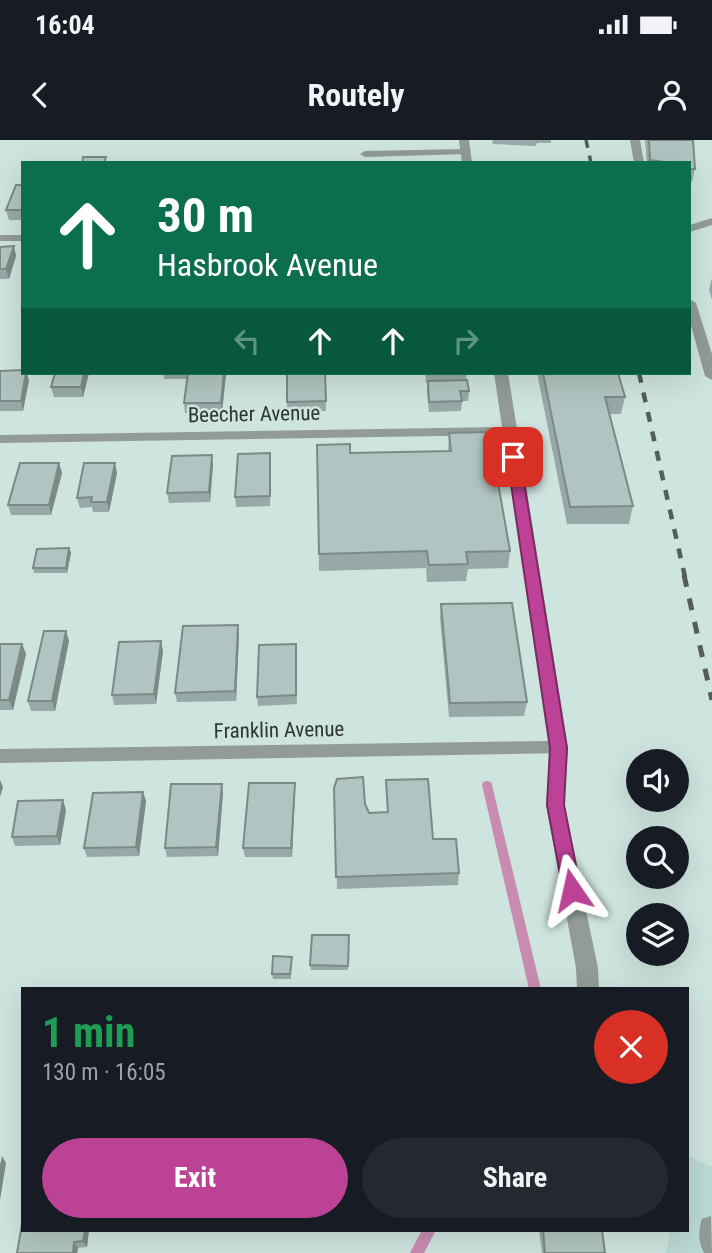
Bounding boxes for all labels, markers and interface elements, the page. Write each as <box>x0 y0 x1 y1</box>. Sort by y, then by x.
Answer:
text: 16:04 <box>35 10 95 40</box>
icon: back <box>21 76 59 114</box>
text: Routely <box>308 76 404 114</box>
icon: person <box>653 76 691 114</box>
text: 30 m <box>157 187 254 244</box>
icon: ahead <box>42 189 133 280</box>
text: Hasbrook Avenue <box>157 246 378 284</box>
icon: left <box>228 322 266 360</box>
icon: ahead <box>301 322 339 360</box>
icon: ahead <box>374 322 412 360</box>
icon: right <box>447 322 485 360</box>
street label: Beecher Avenue <box>188 401 321 427</box>
pin <box>483 427 543 487</box>
icon: arrive <box>494 438 532 476</box>
street label: Franklin Avenue <box>213 717 345 743</box>
map controls <box>626 749 689 966</box>
button: sound <box>626 749 689 812</box>
button: search <box>626 826 689 889</box>
position arrow <box>535 853 609 927</box>
button: layers <box>626 903 689 966</box>
text: 1 min <box>42 1008 135 1057</box>
button: close <box>594 1010 668 1084</box>
text: 130 m · 16:05 <box>42 1059 166 1086</box>
button: Exit <box>42 1138 348 1218</box>
button: Share <box>362 1138 668 1218</box>

